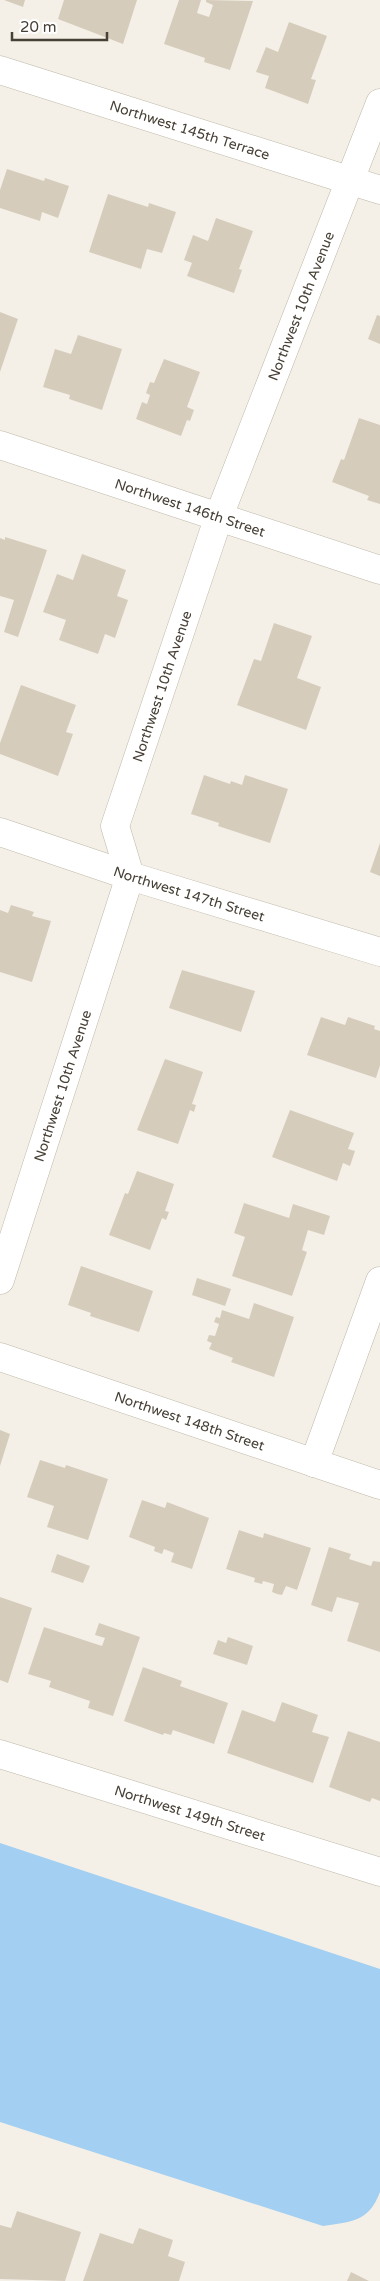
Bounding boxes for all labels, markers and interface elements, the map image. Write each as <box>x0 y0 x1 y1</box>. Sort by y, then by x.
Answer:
scale bar <box>12 10 108 42</box>
text: 20 m <box>20 18 57 36</box>
street label: Northwest 145th Terrace <box>108 97 272 163</box>
street label: Northwest 10th Avenue <box>264 229 338 383</box>
street label: Northwest 146th Street <box>113 475 268 540</box>
street label: Northwest 10th Avenue <box>129 608 195 764</box>
street label: Northwest 147th Street <box>111 863 267 925</box>
street label: Northwest 10th Avenue <box>30 1008 95 1164</box>
street label: Northwest 148th Street <box>112 1388 267 1454</box>
street label: Northwest 149th Street <box>112 1782 268 1845</box>

